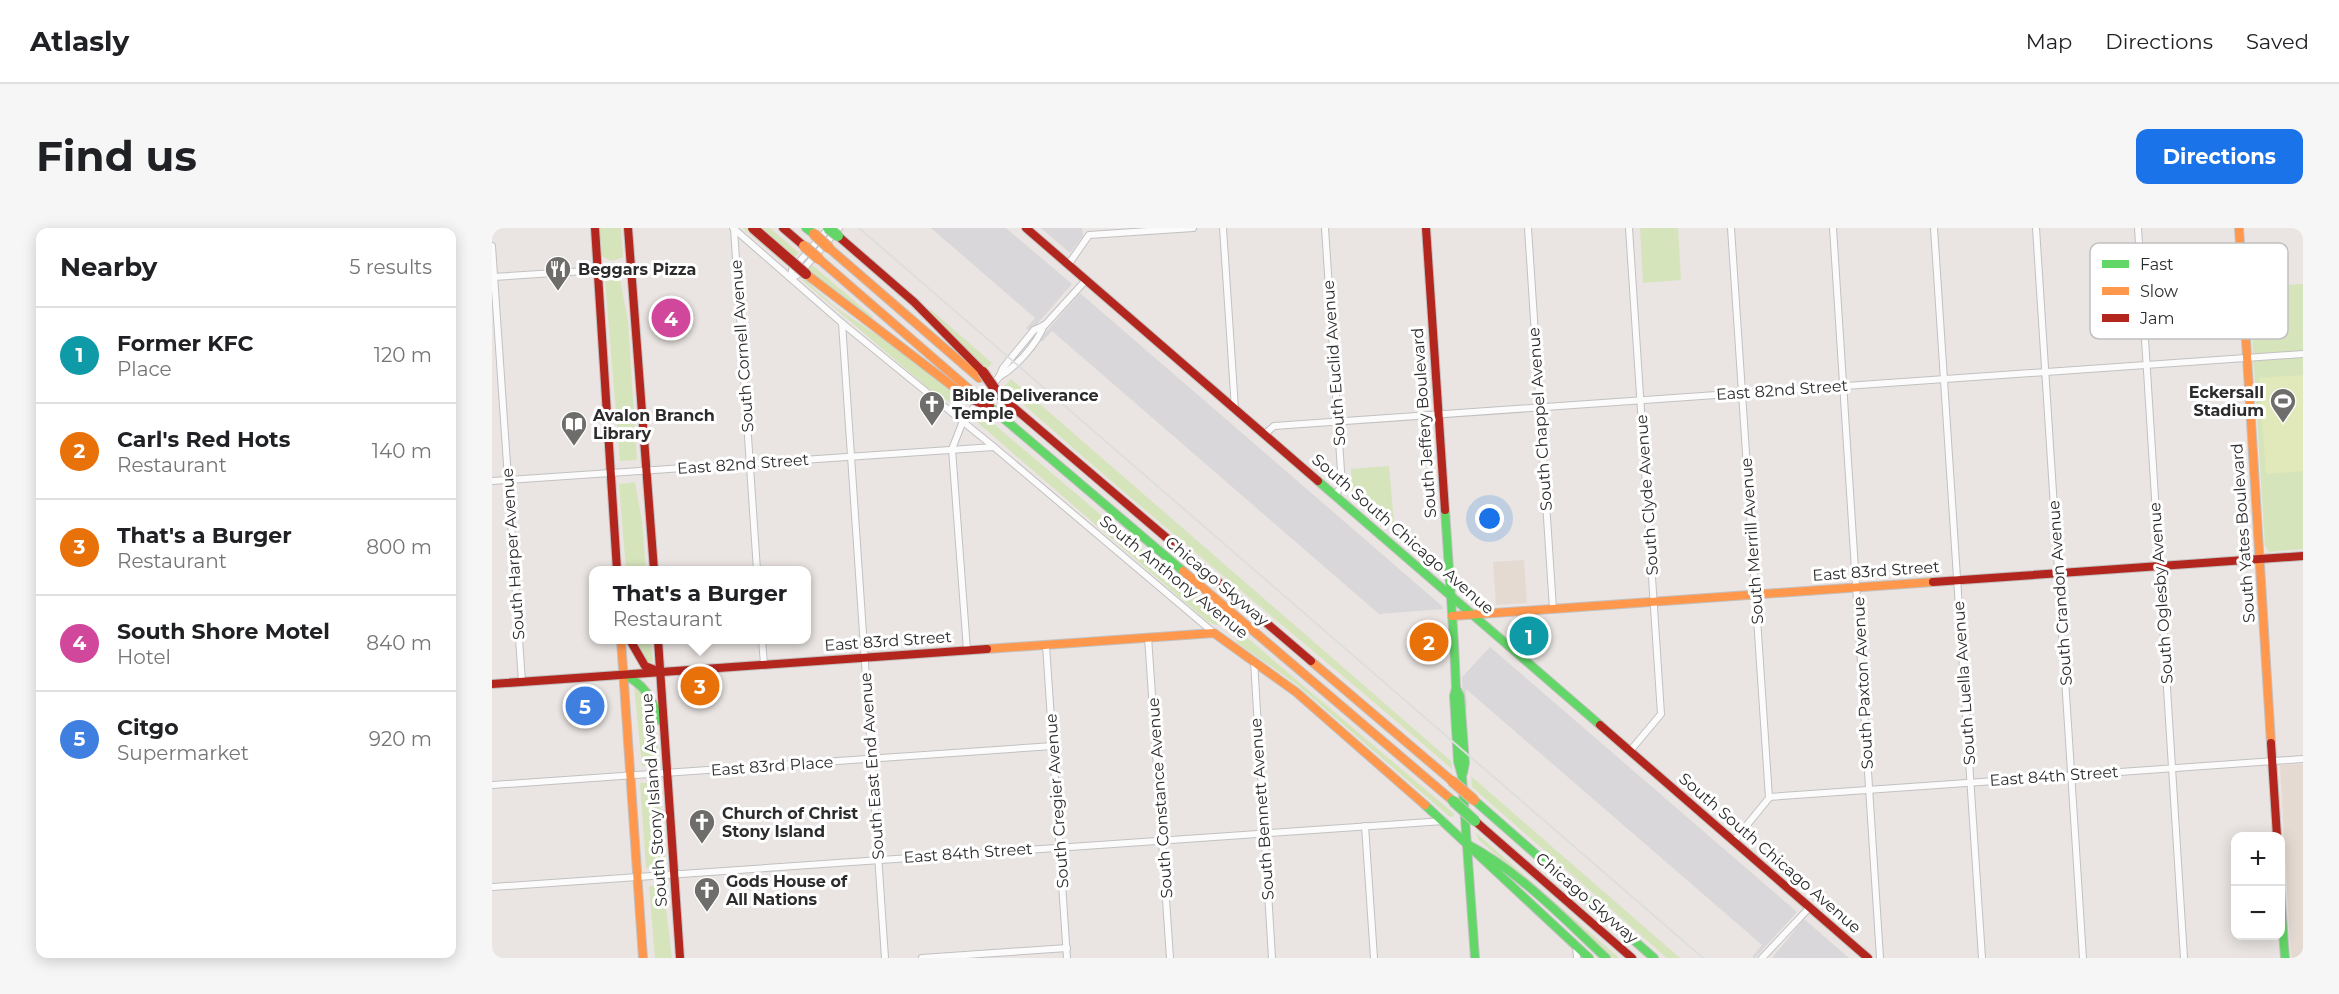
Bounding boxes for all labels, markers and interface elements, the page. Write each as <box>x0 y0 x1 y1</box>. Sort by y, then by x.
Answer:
text: Atlasly <box>30 24 129 58</box>
text: Map <box>2026 29 2072 54</box>
text: Directions <box>2105 29 2213 54</box>
text: Saved <box>2246 29 2309 54</box>
button: Directions <box>2136 129 2303 184</box>
text: Find us <box>36 130 197 182</box>
legend <box>2090 243 2288 339</box>
text: Nearby <box>60 251 157 283</box>
restaurant icon: Beggars Pizza <box>543 254 573 292</box>
text: 5 results <box>349 255 432 279</box>
text: Fast <box>2140 255 2174 274</box>
street label: South Cornell Avenue <box>726 259 758 433</box>
place label: Beggars Pizza <box>578 260 696 279</box>
street label: South Euclid Avenue <box>1319 279 1349 447</box>
text: Slow <box>2140 282 2178 301</box>
pin: 4 <box>652 296 690 340</box>
text: Jam <box>2139 309 2174 328</box>
street label: South Jeffery Boulevard <box>1408 327 1440 519</box>
street label: South Chappel Avenue <box>1524 327 1556 511</box>
text: Former KFC <box>117 330 253 357</box>
text: 1 <box>76 343 83 367</box>
text: 120 m <box>374 343 432 367</box>
text: Place <box>117 357 172 381</box>
street label: East 82nd Street <box>1715 376 1849 404</box>
place label: Eckersall Stadium <box>2189 383 2264 420</box>
place label: Bible Deliverance Temple <box>952 386 1099 423</box>
sports icon: Eckersall Stadium <box>2268 386 2298 424</box>
church icon: Bible Deliverance Temple <box>917 389 947 427</box>
place label: Avalon Branch Library <box>592 406 715 443</box>
library icon: Avalon Branch Library <box>559 409 589 447</box>
street label: South Clyde Avenue <box>1632 414 1662 576</box>
text: Carl's Red Hots <box>117 426 290 453</box>
text: 2 <box>74 439 85 463</box>
text: 140 m <box>372 439 432 463</box>
street label: South Yates Boulevard <box>2227 443 2259 623</box>
street label: East 82nd Street <box>676 450 810 478</box>
street label: South South Chicago Avenue <box>1308 450 1498 618</box>
text: Restaurant <box>117 453 227 477</box>
street label: South Merrill Avenue <box>1737 457 1767 625</box>
street label: South Harper Avenue <box>498 467 528 641</box>
street label: South Crandon Avenue <box>2044 500 2076 686</box>
street label: South Oglesby Avenue <box>2145 501 2177 685</box>
your location <box>1475 504 1504 533</box>
street label: South Anthony Avenue <box>1096 511 1252 643</box>
text: That's a Burger <box>117 522 292 549</box>
street label: Chicago Skyway <box>1161 532 1273 630</box>
text: 3 <box>74 535 85 559</box>
text: 800 m <box>366 535 432 559</box>
text: Restaurant <box>117 549 227 573</box>
street label: East 83rd Street <box>1812 557 1941 585</box>
popup <box>589 566 811 644</box>
text: That's a Burger <box>613 580 787 607</box>
street label: South Paxton Avenue <box>1849 596 1877 770</box>
street label: South Luella Avenue <box>1949 600 1979 766</box>
text: Restaurant <box>613 607 723 631</box>
pin: 1 <box>1510 614 1548 658</box>
text: South Shore Motel <box>117 618 330 645</box>
pin: 2 <box>1410 620 1448 664</box>
street label: East 83rd Street <box>824 627 953 655</box>
text: 4 <box>73 631 86 655</box>
text: 840 m <box>366 631 432 655</box>
text: Hotel <box>117 645 171 669</box>
pin: 3 <box>680 664 720 708</box>
street label: South East End Avenue <box>856 672 888 860</box>
pin: 5 <box>566 684 604 728</box>
street label: South Stony Island Avenue <box>637 693 671 907</box>
street label: South Constance Avenue <box>1144 697 1176 899</box>
street label: South Cregier Avenue <box>1041 713 1073 889</box>
text: Citgo <box>117 714 179 741</box>
street label: South Bennett Avenue <box>1246 717 1278 901</box>
text: 5 <box>74 727 85 751</box>
text: 920 m <box>369 727 432 751</box>
text: Supermarket <box>117 741 249 765</box>
street label: East 83rd Place <box>710 752 834 780</box>
street label: East 84th Street <box>1989 762 2120 790</box>
street label: South South Chicago Avenue <box>1675 769 1865 937</box>
place label: Church of Christ Stony Island <box>722 804 858 841</box>
church icon: Church of Christ Stony Island <box>687 807 717 845</box>
map controls <box>2231 832 2285 940</box>
button: + <box>2231 832 2285 886</box>
street label: East 84th Street <box>903 839 1034 867</box>
street label: Chicago Skyway <box>1532 848 1642 948</box>
place label: Gods House of All Nations <box>725 872 848 909</box>
church icon: Gods House of All Nations <box>692 875 722 913</box>
button: − <box>2231 886 2285 940</box>

